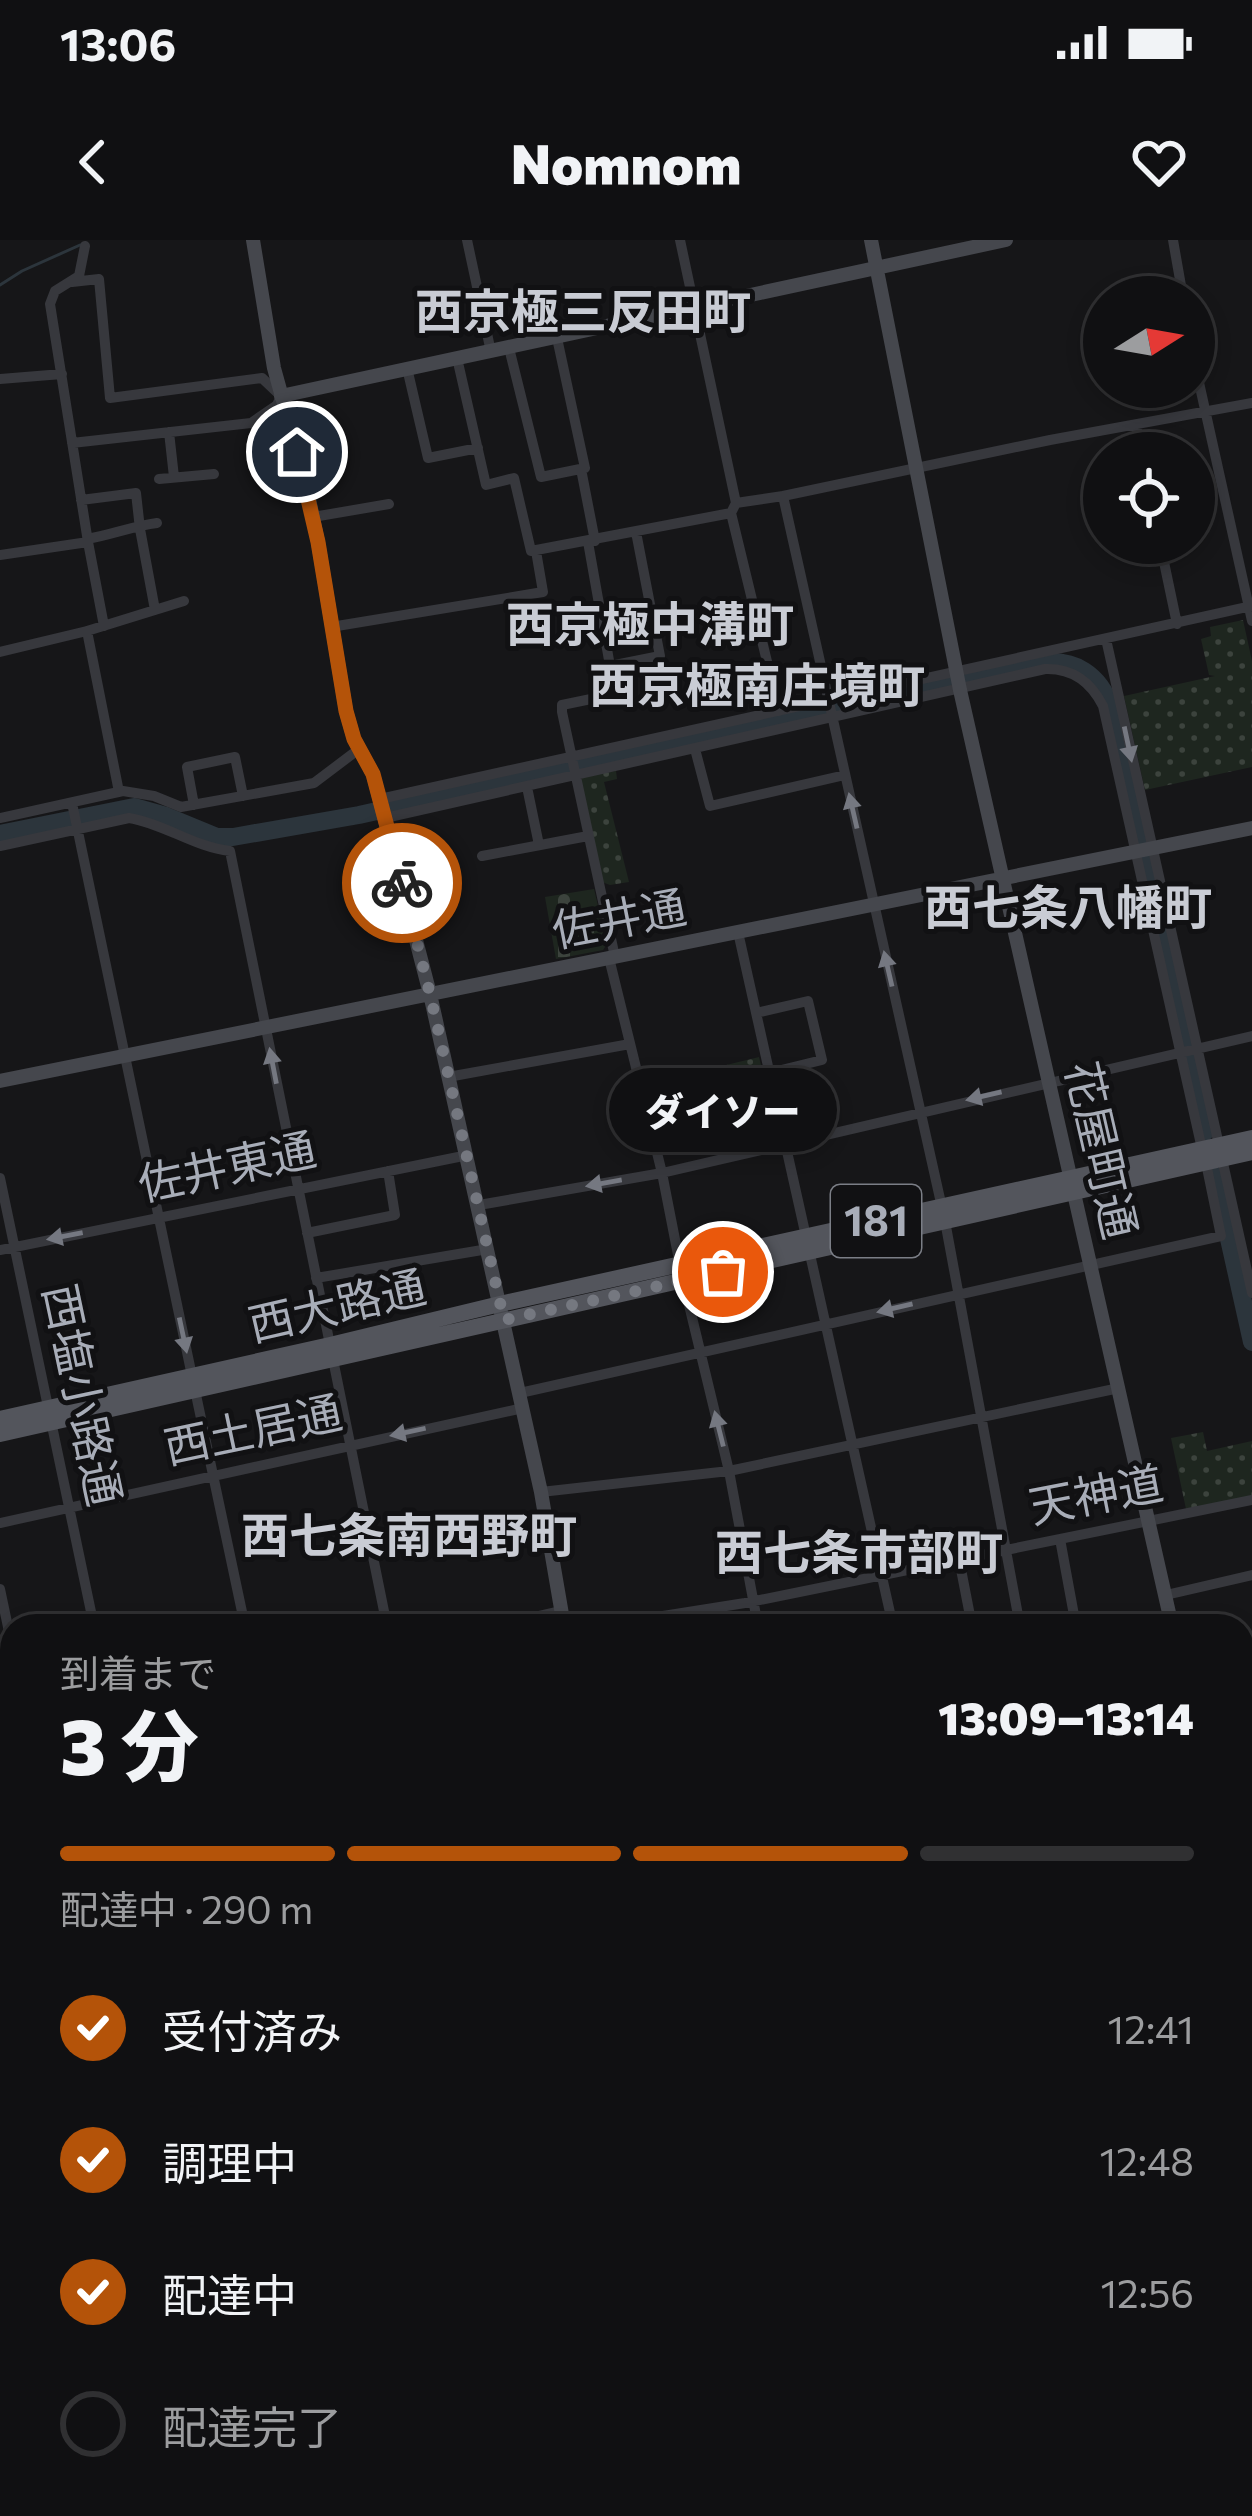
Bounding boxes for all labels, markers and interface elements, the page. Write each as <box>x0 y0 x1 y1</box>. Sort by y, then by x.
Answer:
text: 13:06 <box>60 15 176 70</box>
icon: back <box>60 129 126 195</box>
text: Nomnom <box>511 129 741 195</box>
icon: heart <box>1126 129 1192 195</box>
north arrow <box>1083 276 1215 408</box>
map controls <box>1083 276 1215 564</box>
district label: 西京極三反田町 <box>415 280 751 339</box>
pin <box>246 401 348 503</box>
icon: home <box>264 419 330 485</box>
button: locate <box>1083 432 1215 564</box>
district label: 西京極中溝町 <box>506 593 794 652</box>
district label: 西京極南庄境町 <box>589 654 925 713</box>
one-way arrow <box>1120 725 1139 763</box>
one-way arrow <box>843 791 862 829</box>
courier <box>342 823 462 943</box>
icon: bike <box>369 850 435 916</box>
district label: 西七条八幡町 <box>924 876 1212 935</box>
street label: 佐井通 <box>547 877 690 956</box>
one-way arrow <box>878 950 897 988</box>
one-way arrow <box>263 1046 282 1084</box>
street label: 花屋町通 <box>1056 1056 1150 1243</box>
callout: ダイソー <box>609 1068 837 1152</box>
text: ダイソー <box>645 1086 801 1134</box>
one-way arrow <box>965 1088 1003 1107</box>
street label: 佐井東通 <box>133 1119 320 1210</box>
one-way arrow <box>585 1174 623 1193</box>
road number: 181 <box>831 1185 921 1257</box>
pin <box>672 1221 774 1323</box>
one-way arrow <box>46 1228 83 1247</box>
icon: bag <box>690 1239 756 1305</box>
street label: 西大路通 <box>243 1257 430 1351</box>
street label: 西塩小路通 <box>34 1279 135 1510</box>
one-way arrow <box>876 1299 913 1318</box>
one-way arrow <box>175 1316 194 1354</box>
street label: 西土居通 <box>159 1382 346 1473</box>
one-way arrow <box>709 1410 728 1447</box>
one-way arrow <box>389 1424 427 1443</box>
street label: 天神道 <box>1024 1453 1167 1532</box>
district label: 西七条南西野町 <box>241 1504 577 1563</box>
district label: 西七条市部町 <box>715 1521 1003 1580</box>
text: 到着まで <box>60 1648 216 1696</box>
text: 13:09–13:14 <box>938 1689 1194 1744</box>
text: 3 分 <box>60 1696 199 1791</box>
text: 配達中 · 290 m <box>60 1884 313 1932</box>
icon: check <box>60 1995 126 2061</box>
text: 受付済み <box>162 2002 342 2057</box>
text: 12:41 <box>1108 2004 1194 2052</box>
icon: check <box>60 2127 126 2193</box>
text: 調理中 <box>162 2134 297 2189</box>
text: 12:48 <box>1099 2136 1194 2184</box>
icon: check <box>60 2259 126 2325</box>
text: 配達中 <box>162 2266 297 2321</box>
text: 12:56 <box>1100 2268 1194 2316</box>
text: 配達完了 <box>162 2398 342 2453</box>

